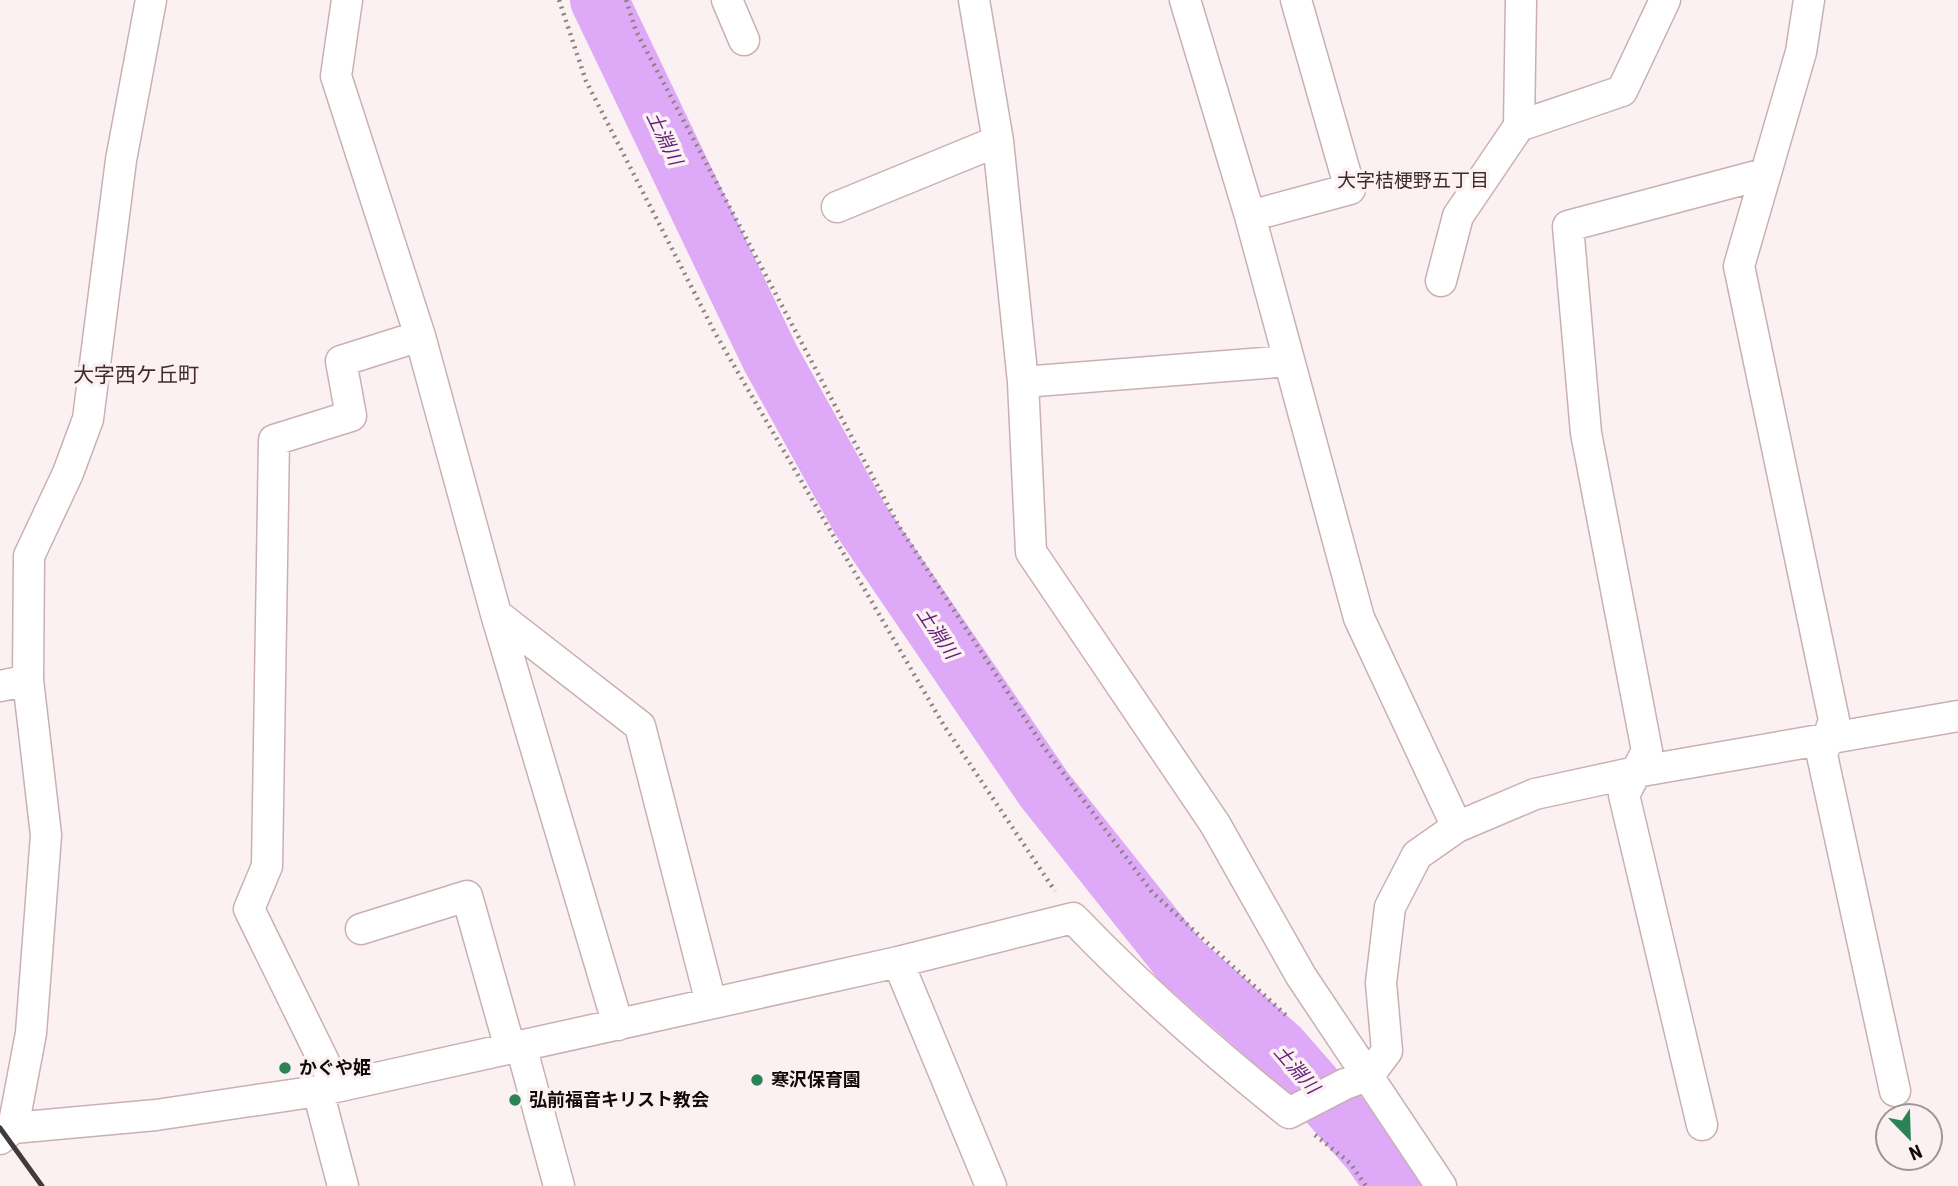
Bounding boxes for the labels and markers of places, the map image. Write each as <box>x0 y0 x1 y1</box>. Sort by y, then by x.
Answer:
place label: かぐや姫 <box>299 1057 371 1078</box>
marker: かぐや姫 <box>277 1060 293 1076</box>
place label: 寒沢保育園 <box>771 1069 861 1090</box>
marker: 寒沢保育園 <box>749 1072 765 1088</box>
place label: 弘前福音キリスト教会 <box>529 1089 709 1110</box>
marker: 弘前福音キリスト教会 <box>507 1092 523 1108</box>

